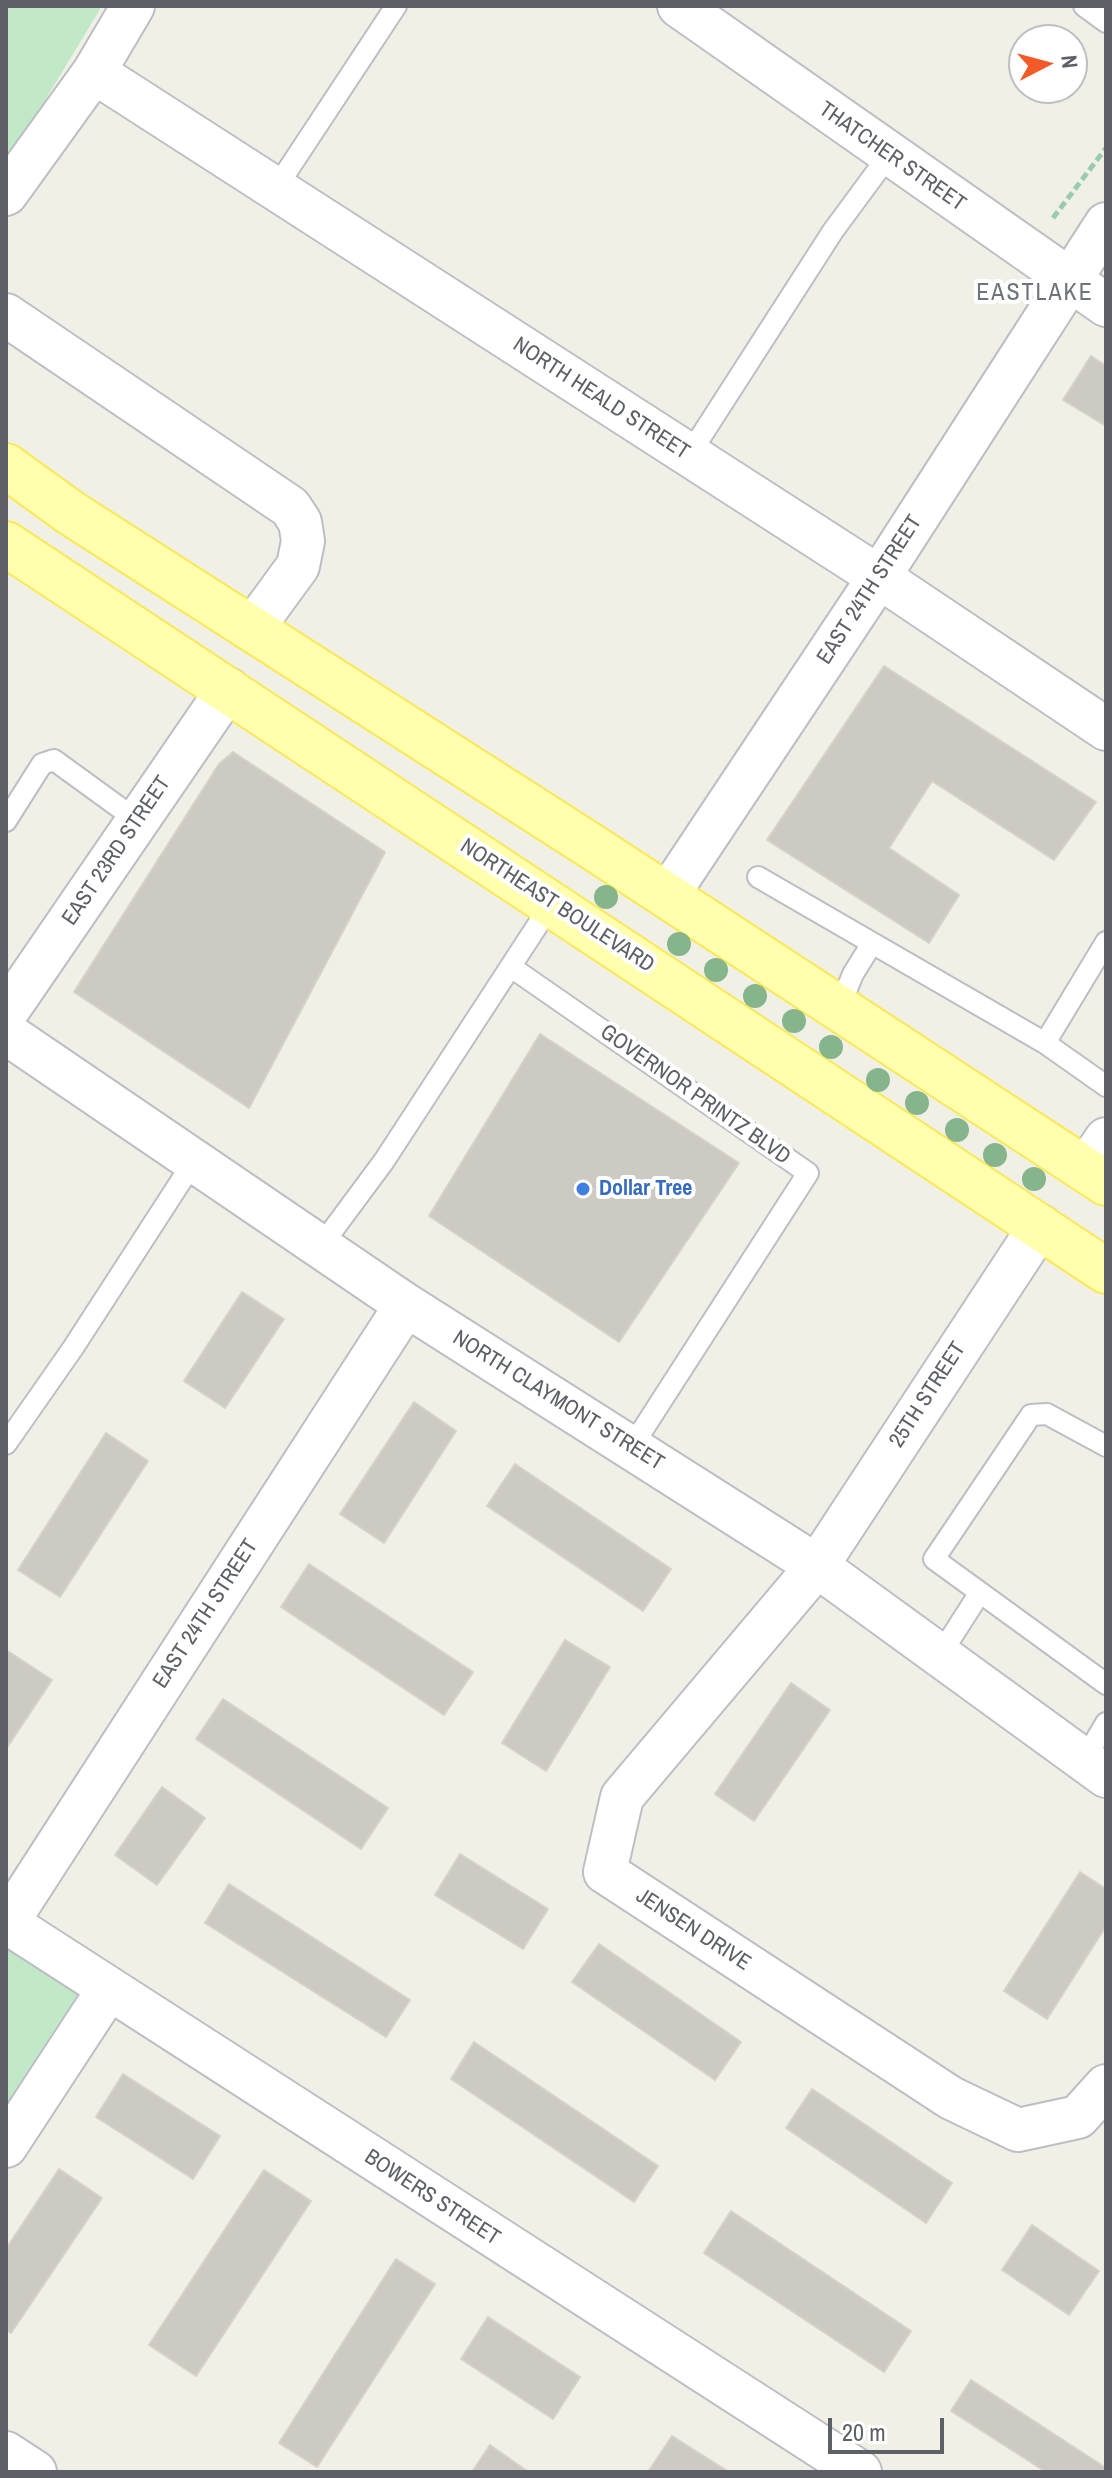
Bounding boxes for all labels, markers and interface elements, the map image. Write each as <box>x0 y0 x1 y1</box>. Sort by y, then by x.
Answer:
north arrow <box>1008 24 1088 104</box>
text: N <box>1054 54 1085 70</box>
street label: THATCHER STREET <box>814 97 970 217</box>
district label: EASTLAKE <box>976 280 1094 308</box>
street label: NORTH HEALD STREET <box>508 332 694 466</box>
street label: EAST 24TH STREET <box>812 511 928 669</box>
street label: EAST 23RD STREET <box>57 771 177 931</box>
street label: NORTHEAST BOULEVARD <box>455 833 659 979</box>
street label: GOVERNOR PRINTZ BLVD <box>595 1019 795 1171</box>
place label: Dollar Tree <box>599 1176 692 1202</box>
marker: Dollar Tree <box>574 1180 592 1198</box>
street label: NORTH CLAYMONT STREET <box>448 1325 668 1477</box>
street label: 25TH STREET <box>884 1337 972 1453</box>
street label: EAST 24TH STREET <box>148 1535 264 1693</box>
street label: JENSEN DRIVE <box>631 1883 755 1977</box>
street label: BOWERS STREET <box>359 2144 505 2252</box>
scale bar <box>832 2402 948 2452</box>
text: 20 m <box>842 2416 886 2448</box>

